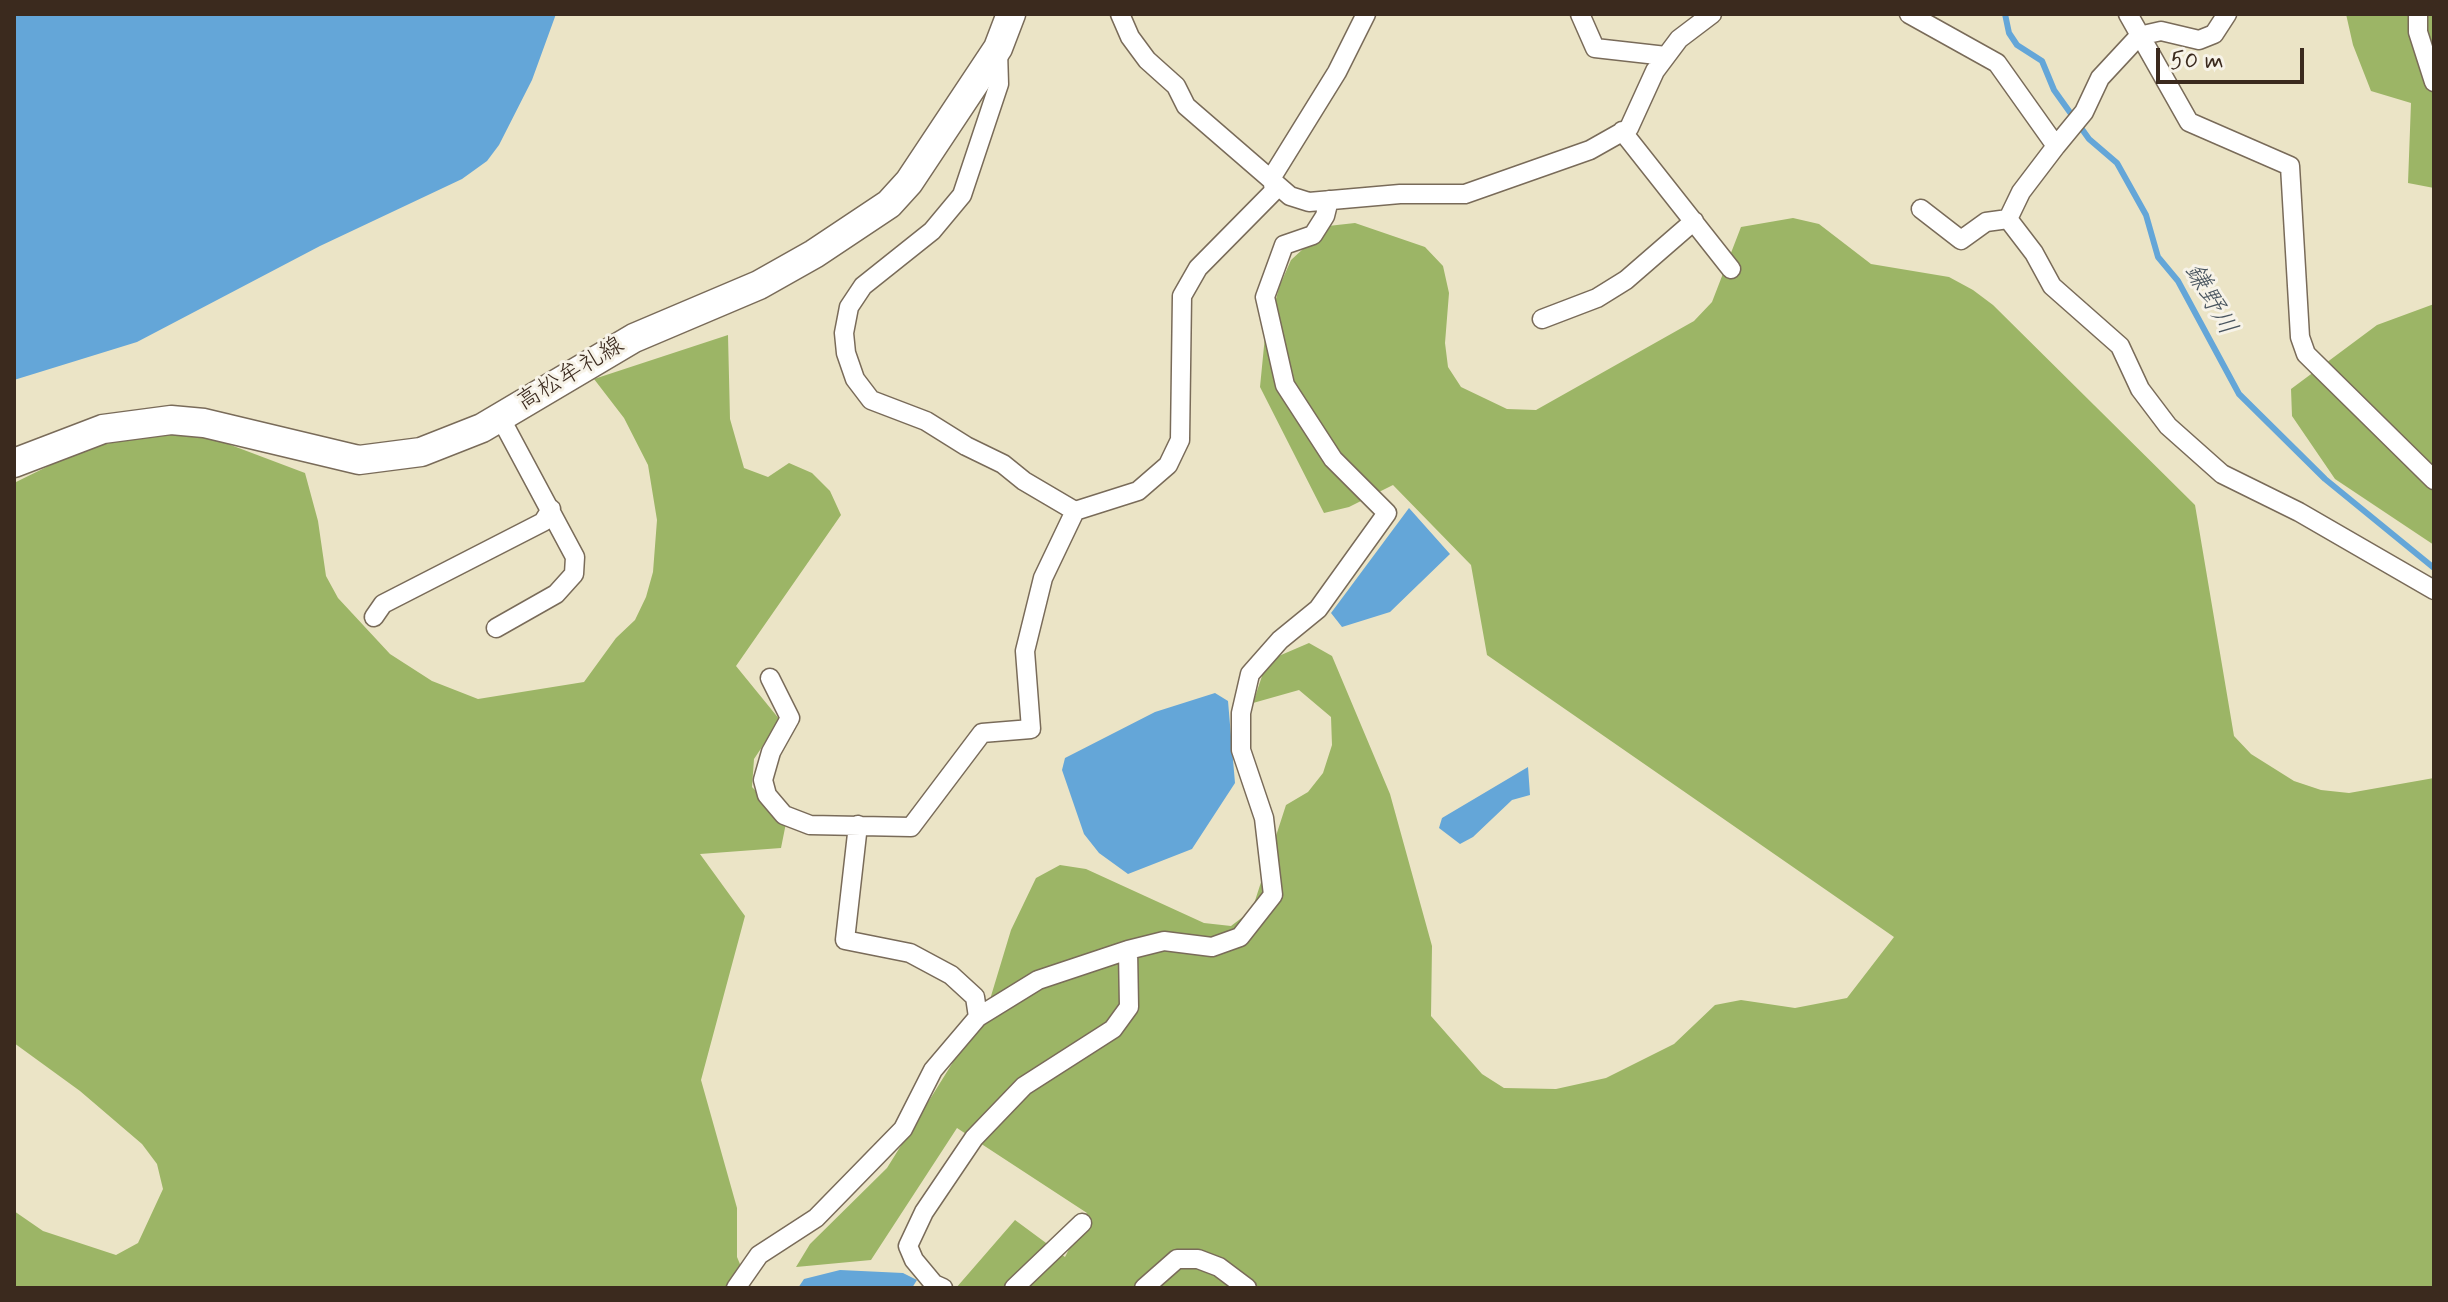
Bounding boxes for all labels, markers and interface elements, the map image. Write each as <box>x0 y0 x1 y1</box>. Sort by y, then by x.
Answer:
scale bar <box>2160 32 2308 82</box>
text: 50 m <box>2170 46 2224 77</box>
water label: 鎌野川 <box>2176 258 2242 342</box>
street label: 高松牟礼線 <box>512 332 630 418</box>

